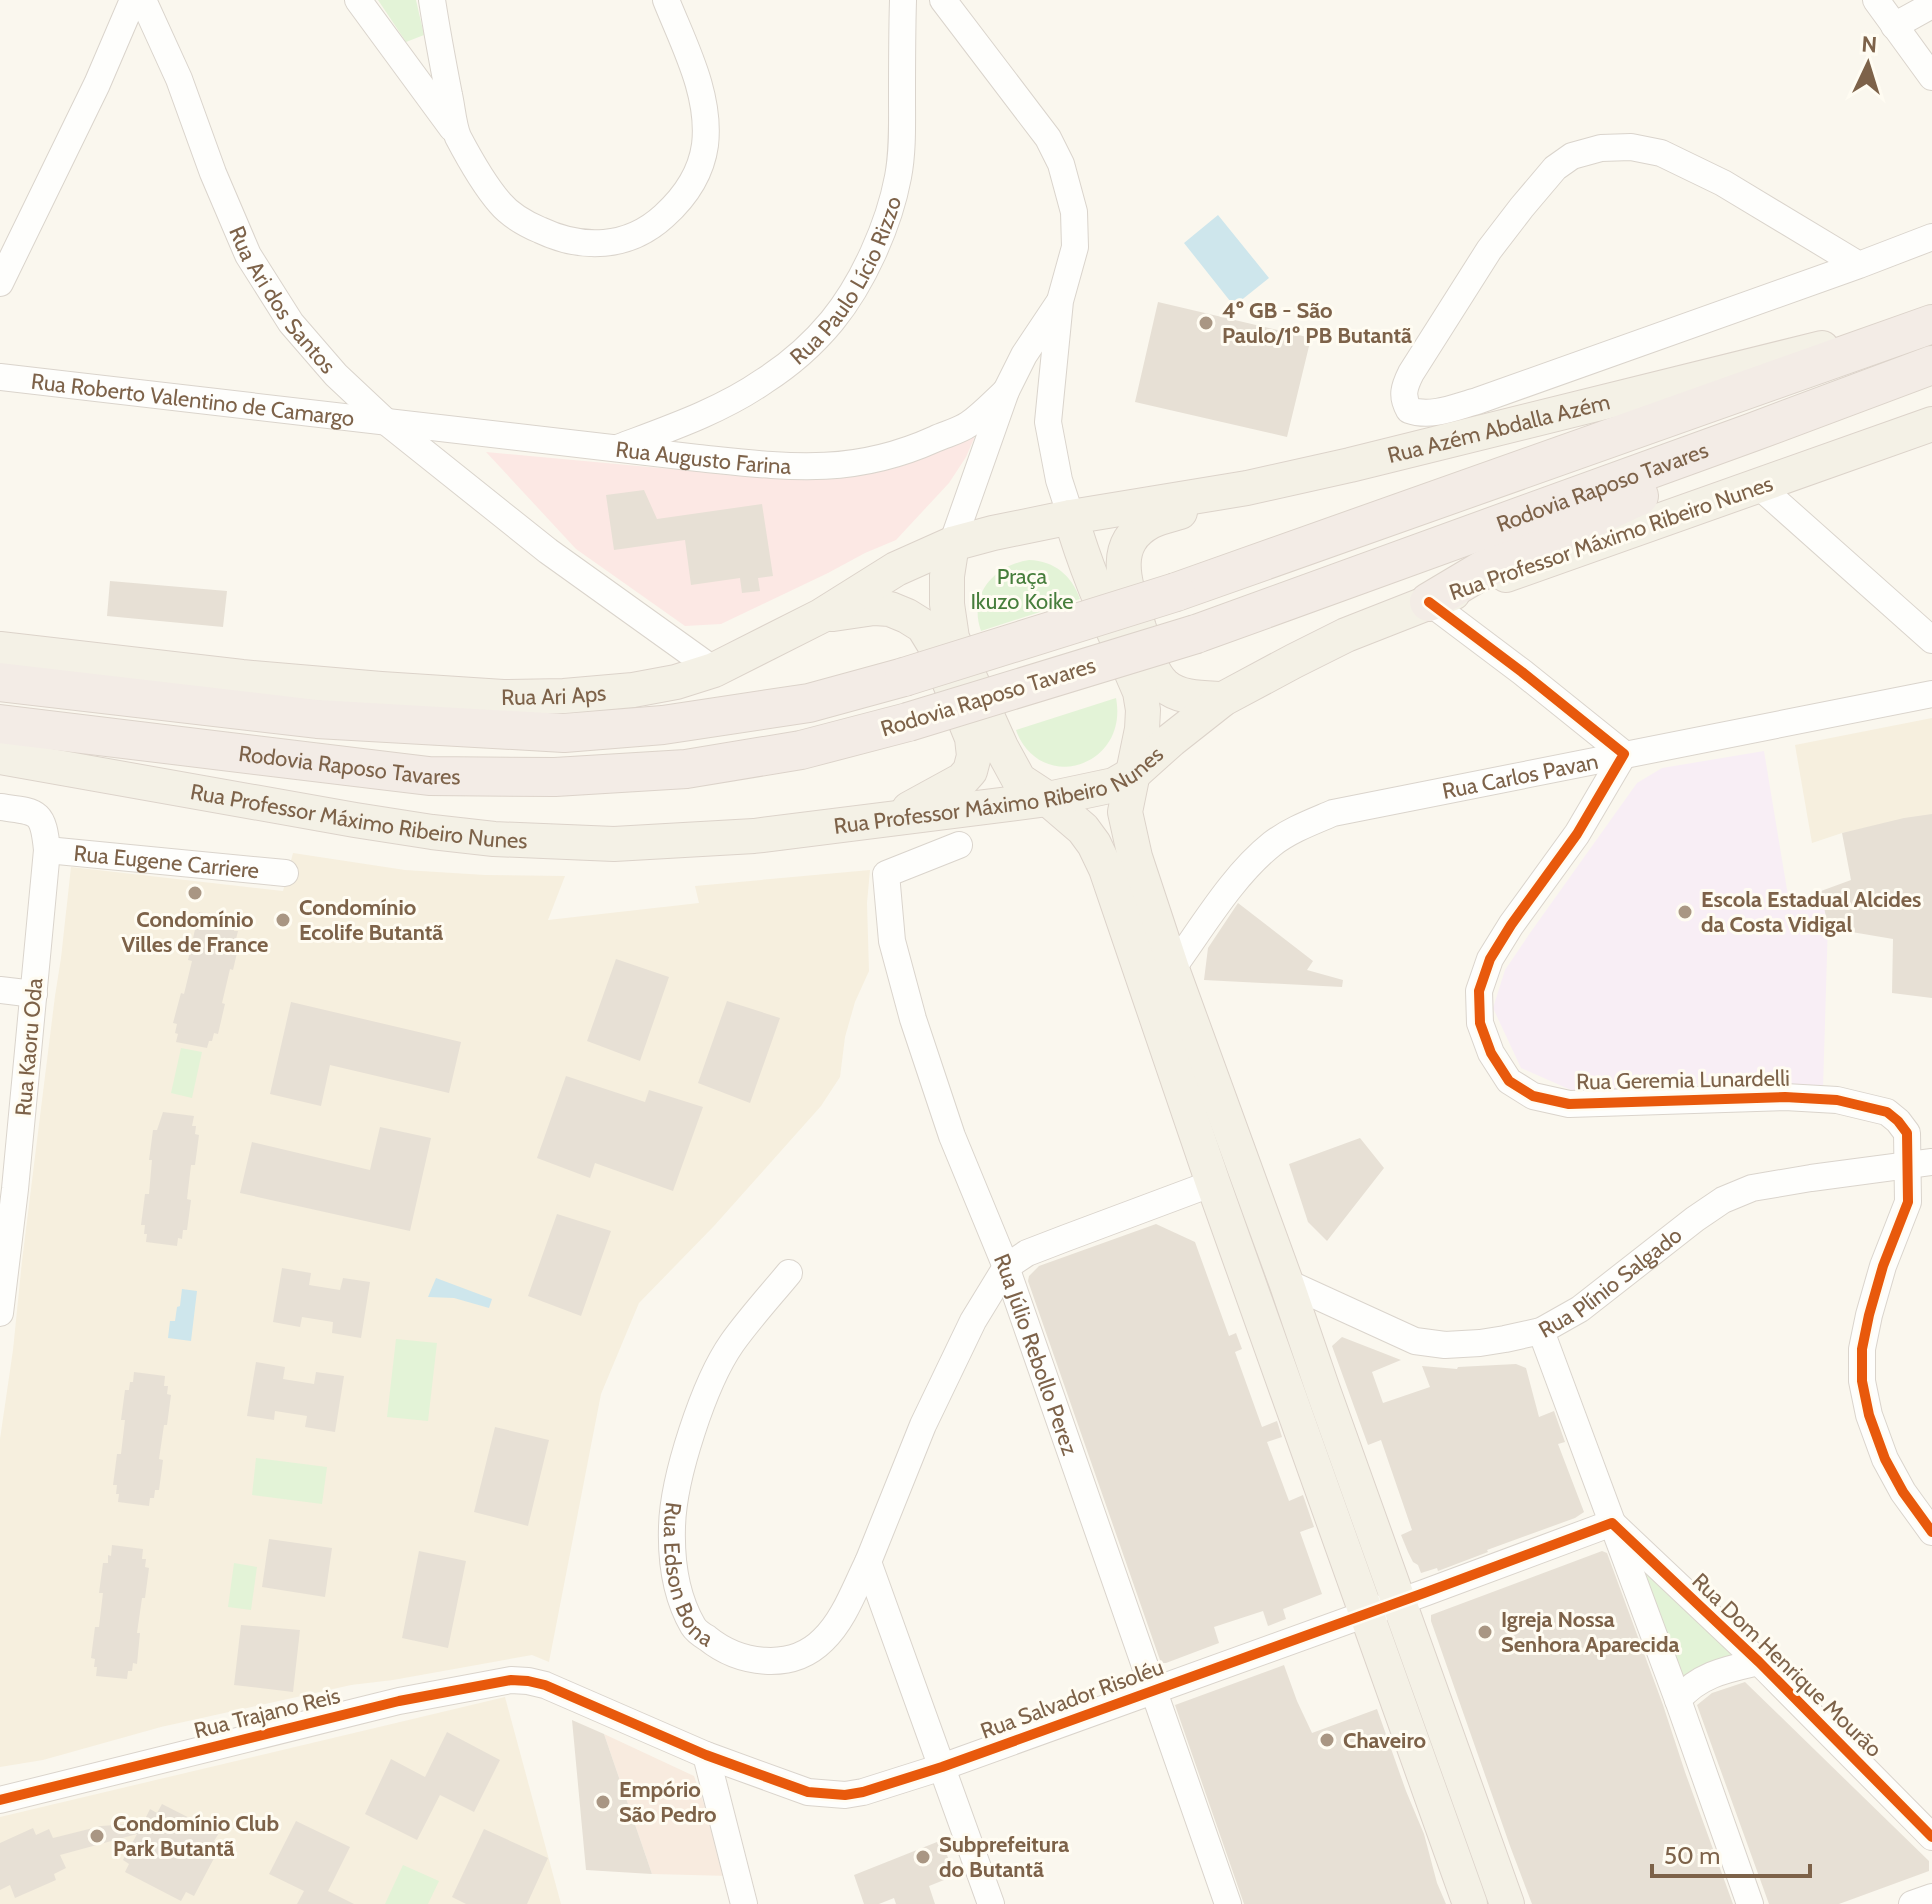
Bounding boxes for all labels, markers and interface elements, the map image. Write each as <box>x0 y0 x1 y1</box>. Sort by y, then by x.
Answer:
north arrow <box>1828 24 1908 104</box>
text: N <box>1861 31 1878 59</box>
street label: Rua Paulo Lício Rizzo <box>784 193 907 370</box>
street label: Rua Ari dos Santos <box>224 222 342 379</box>
place label: 4º GB - São Paulo/1º PB Butantã <box>1222 297 1412 349</box>
marker: 4º GB - São Paulo/1º PB Butantã <box>1197 314 1215 332</box>
street label: Rua Roberto Valentino de Camargo <box>30 367 356 432</box>
street label: Rua Azém Abdalla Azém <box>1385 388 1612 469</box>
street label: Rua Augusto Farina <box>614 435 792 480</box>
street label: Rodovia Raposo Tavares <box>1493 436 1712 537</box>
street label: Rua Professor Máximo Ribeiro Nunes <box>1446 470 1776 606</box>
park label: Praça Ikuzo Koike <box>970 563 1074 615</box>
street label: Rodovia Raposo Tavares <box>877 651 1099 743</box>
street label: Rua Ari Aps <box>501 679 607 711</box>
street label: Rodovia Raposo Tavares <box>237 740 461 790</box>
street label: Rua Professor Máximo Ribeiro Nunes <box>832 740 1168 839</box>
street label: Rua Carlos Pavan <box>1440 747 1600 805</box>
street label: Rua Professor Máximo Ribeiro Nunes <box>188 778 528 854</box>
street label: Rua Eugene Carriere <box>73 839 260 884</box>
marker: Condomínio Villes de France <box>186 884 204 902</box>
place label: Escola Estadual Alcides da Costa Vidigal <box>1701 886 1921 938</box>
place label: Condomínio Ecolife Butantã <box>299 894 443 946</box>
marker: Escola Estadual Alcides da Costa Vidigal <box>1676 903 1694 921</box>
place label: Condomínio Villes de France <box>122 906 268 958</box>
marker: Condomínio Ecolife Butantã <box>274 911 292 929</box>
street label: Rua Kaoru Oda <box>10 977 49 1117</box>
street label: Rua Geremia Lunardelli <box>1576 1065 1790 1095</box>
street label: Rua Plínio Salgado <box>1534 1221 1687 1343</box>
street label: Rua Júlio Rebollo Perez <box>988 1249 1084 1459</box>
street label: Rua Edson Bona <box>658 1501 718 1652</box>
street label: Rua Dom Henrique Mourão <box>1687 1567 1887 1763</box>
place label: Igreja Nossa Senhora Aparecida <box>1501 1606 1679 1658</box>
marker: Igreja Nossa Senhora Aparecida <box>1476 1623 1494 1641</box>
street label: Rua Salvador Risoléu <box>977 1653 1167 1745</box>
street label: Rua Trajano Reis <box>191 1682 343 1744</box>
place label: Chaveiro <box>1343 1727 1426 1754</box>
marker: Chaveiro <box>1318 1731 1336 1749</box>
place label: Empório São Pedro <box>619 1776 717 1828</box>
marker: Empório São Pedro <box>594 1793 612 1811</box>
place label: Condomínio Club Park Butantã <box>113 1810 279 1862</box>
marker: Condomínio Club Park Butantã <box>88 1827 106 1845</box>
scale bar <box>1652 1828 1810 1878</box>
place label: Subprefeitura do Butantã <box>939 1831 1069 1883</box>
text: 50 m <box>1664 1841 1720 1870</box>
marker: Subprefeitura do Butantã <box>914 1848 932 1866</box>

